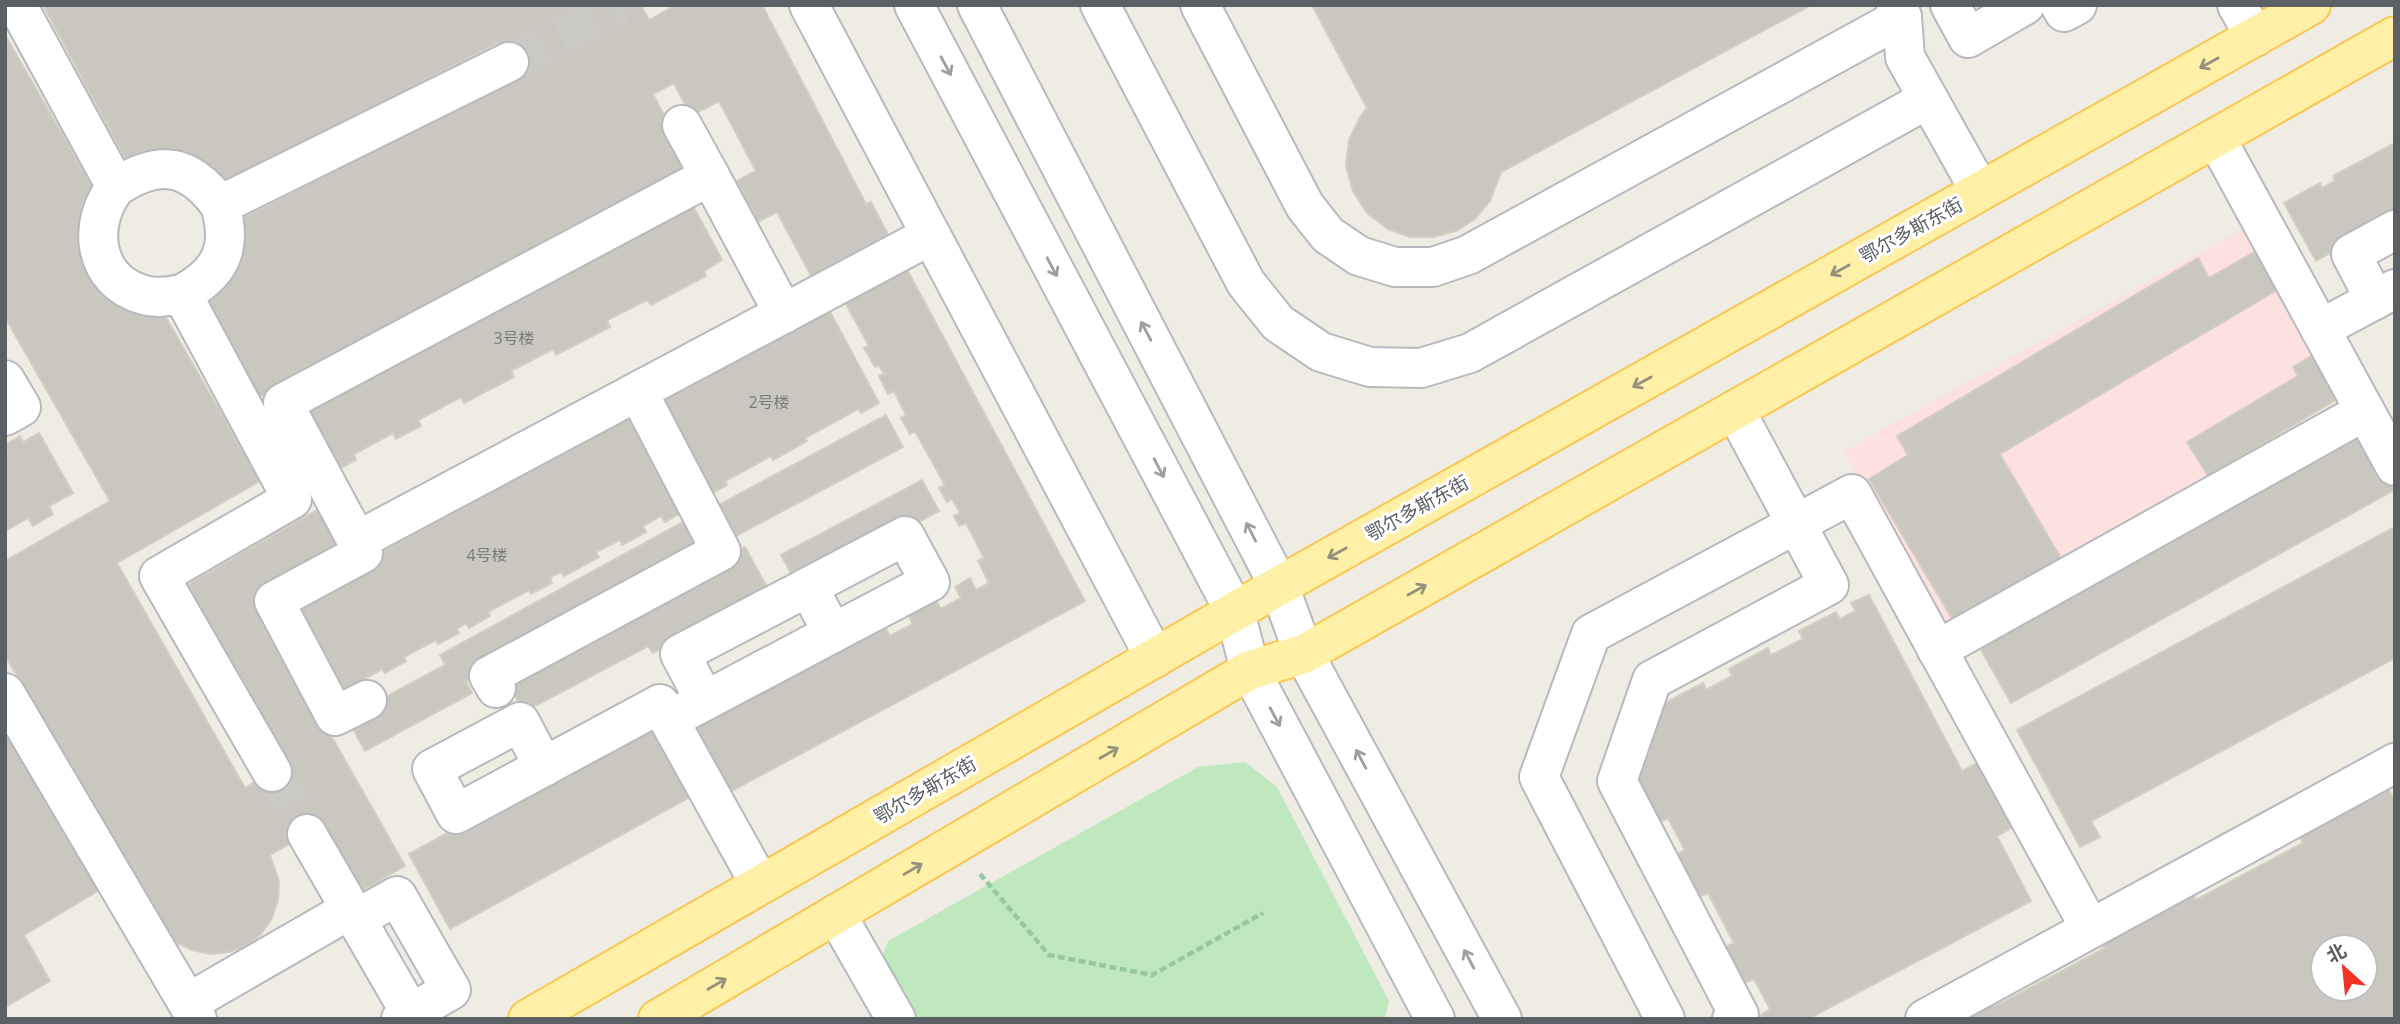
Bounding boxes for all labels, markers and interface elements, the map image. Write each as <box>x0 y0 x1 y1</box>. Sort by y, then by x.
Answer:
one-way arrow <box>939 55 953 75</box>
one-way arrow <box>2199 57 2220 70</box>
street label: 鄂尔多斯东街 <box>1855 191 1967 269</box>
one-way arrow <box>1045 256 1059 276</box>
one-way arrow <box>1830 263 1850 277</box>
one-way arrow <box>1139 321 1153 341</box>
house number: 3号楼 <box>493 327 535 349</box>
one-way arrow <box>1632 375 1652 389</box>
house number: 2号楼 <box>748 391 790 413</box>
one-way arrow <box>1152 457 1166 477</box>
street label: 鄂尔多斯东街 <box>1361 469 1473 547</box>
one-way arrow <box>1244 523 1258 543</box>
house number: 4号楼 <box>466 544 508 566</box>
one-way arrow <box>1327 546 1347 560</box>
one-way arrow <box>1407 583 1427 597</box>
one-way arrow <box>1269 706 1282 727</box>
one-way arrow <box>1099 746 1119 760</box>
one-way arrow <box>1354 749 1368 769</box>
street label: 鄂尔多斯东街 <box>869 750 981 830</box>
one-way arrow <box>903 861 923 875</box>
north arrow <box>2309 933 2379 1003</box>
text: 北 <box>2322 937 2351 969</box>
one-way arrow <box>1462 949 1476 969</box>
one-way arrow <box>707 977 727 991</box>

